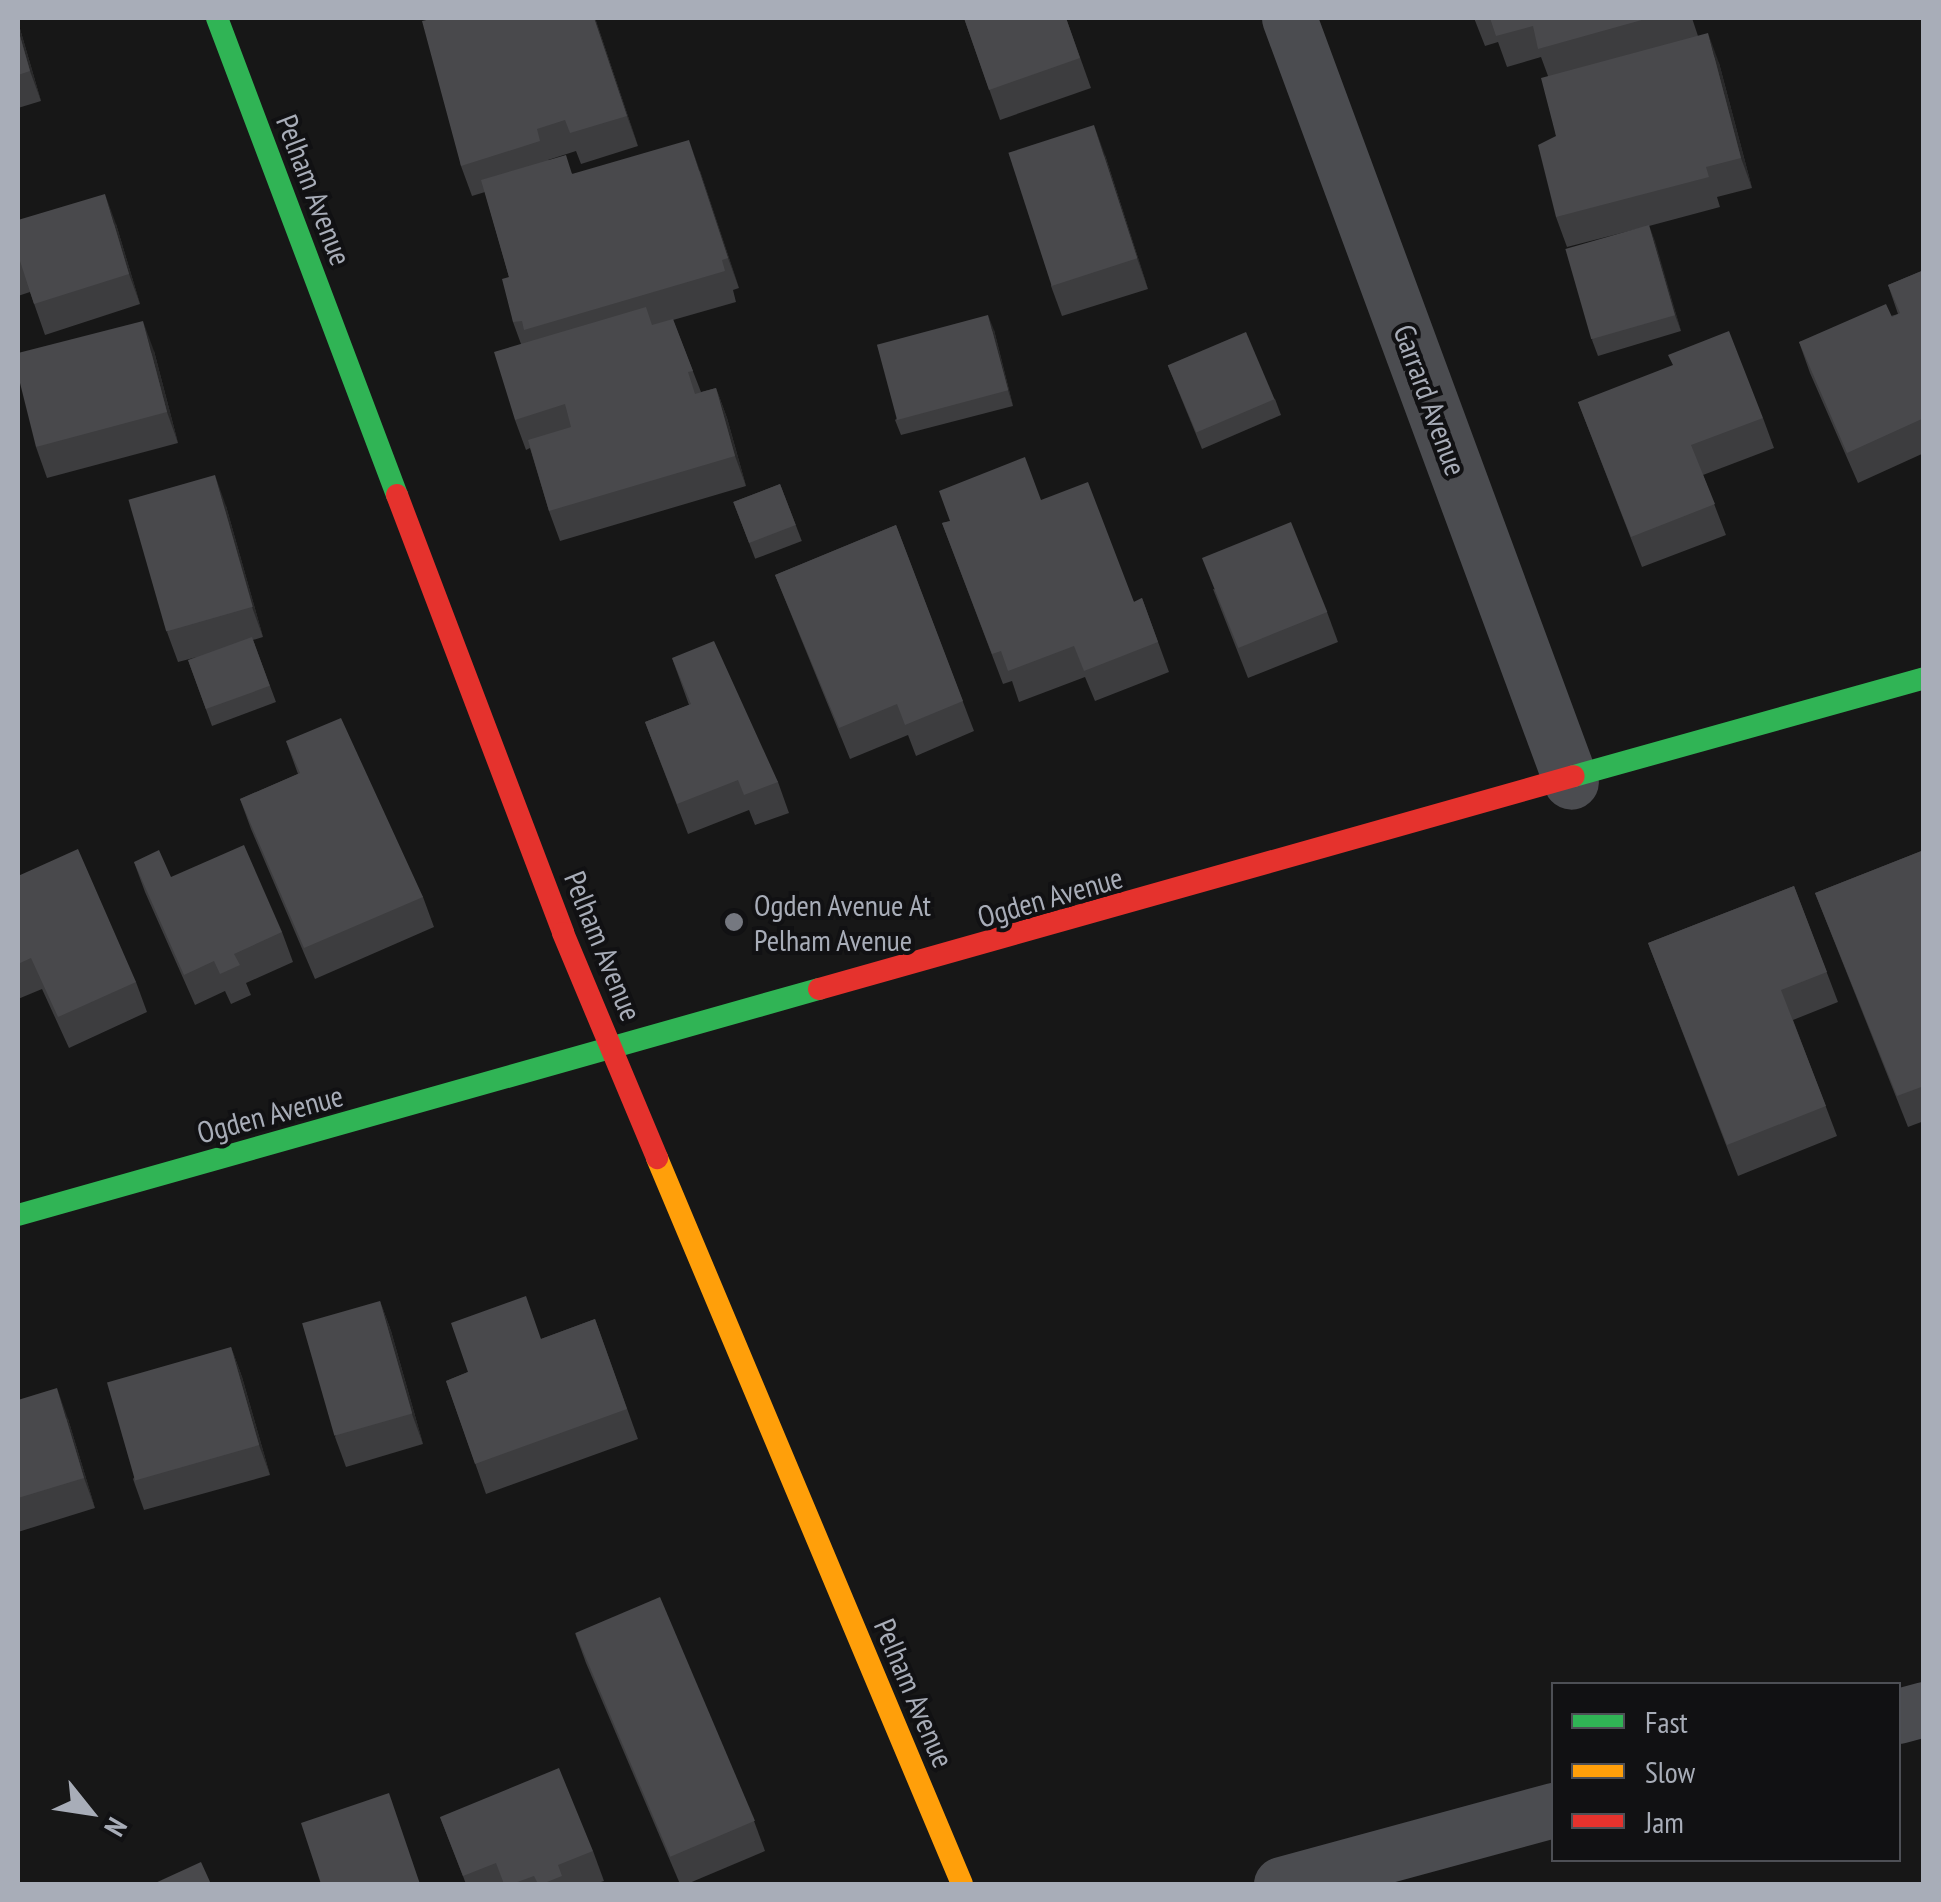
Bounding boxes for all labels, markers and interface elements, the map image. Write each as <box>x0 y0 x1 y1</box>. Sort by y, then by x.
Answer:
street label: Pelham Avenue <box>269 109 359 271</box>
street label: Garrard Avenue <box>1386 319 1474 481</box>
street label: Ogden Avenue <box>973 859 1127 935</box>
street label: Pelham Avenue <box>557 866 649 1026</box>
place label: Ogden Avenue At Pelham Avenue <box>754 887 933 958</box>
marker: Ogden Avenue At Pelham Avenue <box>723 911 745 933</box>
street label: Ogden Avenue <box>193 1077 347 1151</box>
street label: Pelham Avenue <box>866 1613 962 1773</box>
legend <box>1551 1682 1901 1862</box>
text: Fast <box>1645 1702 1688 1741</box>
text: Slow <box>1645 1752 1695 1791</box>
north arrow <box>40 1762 140 1862</box>
text: Jam <box>1645 1802 1684 1841</box>
text: N <box>97 1811 136 1843</box>

